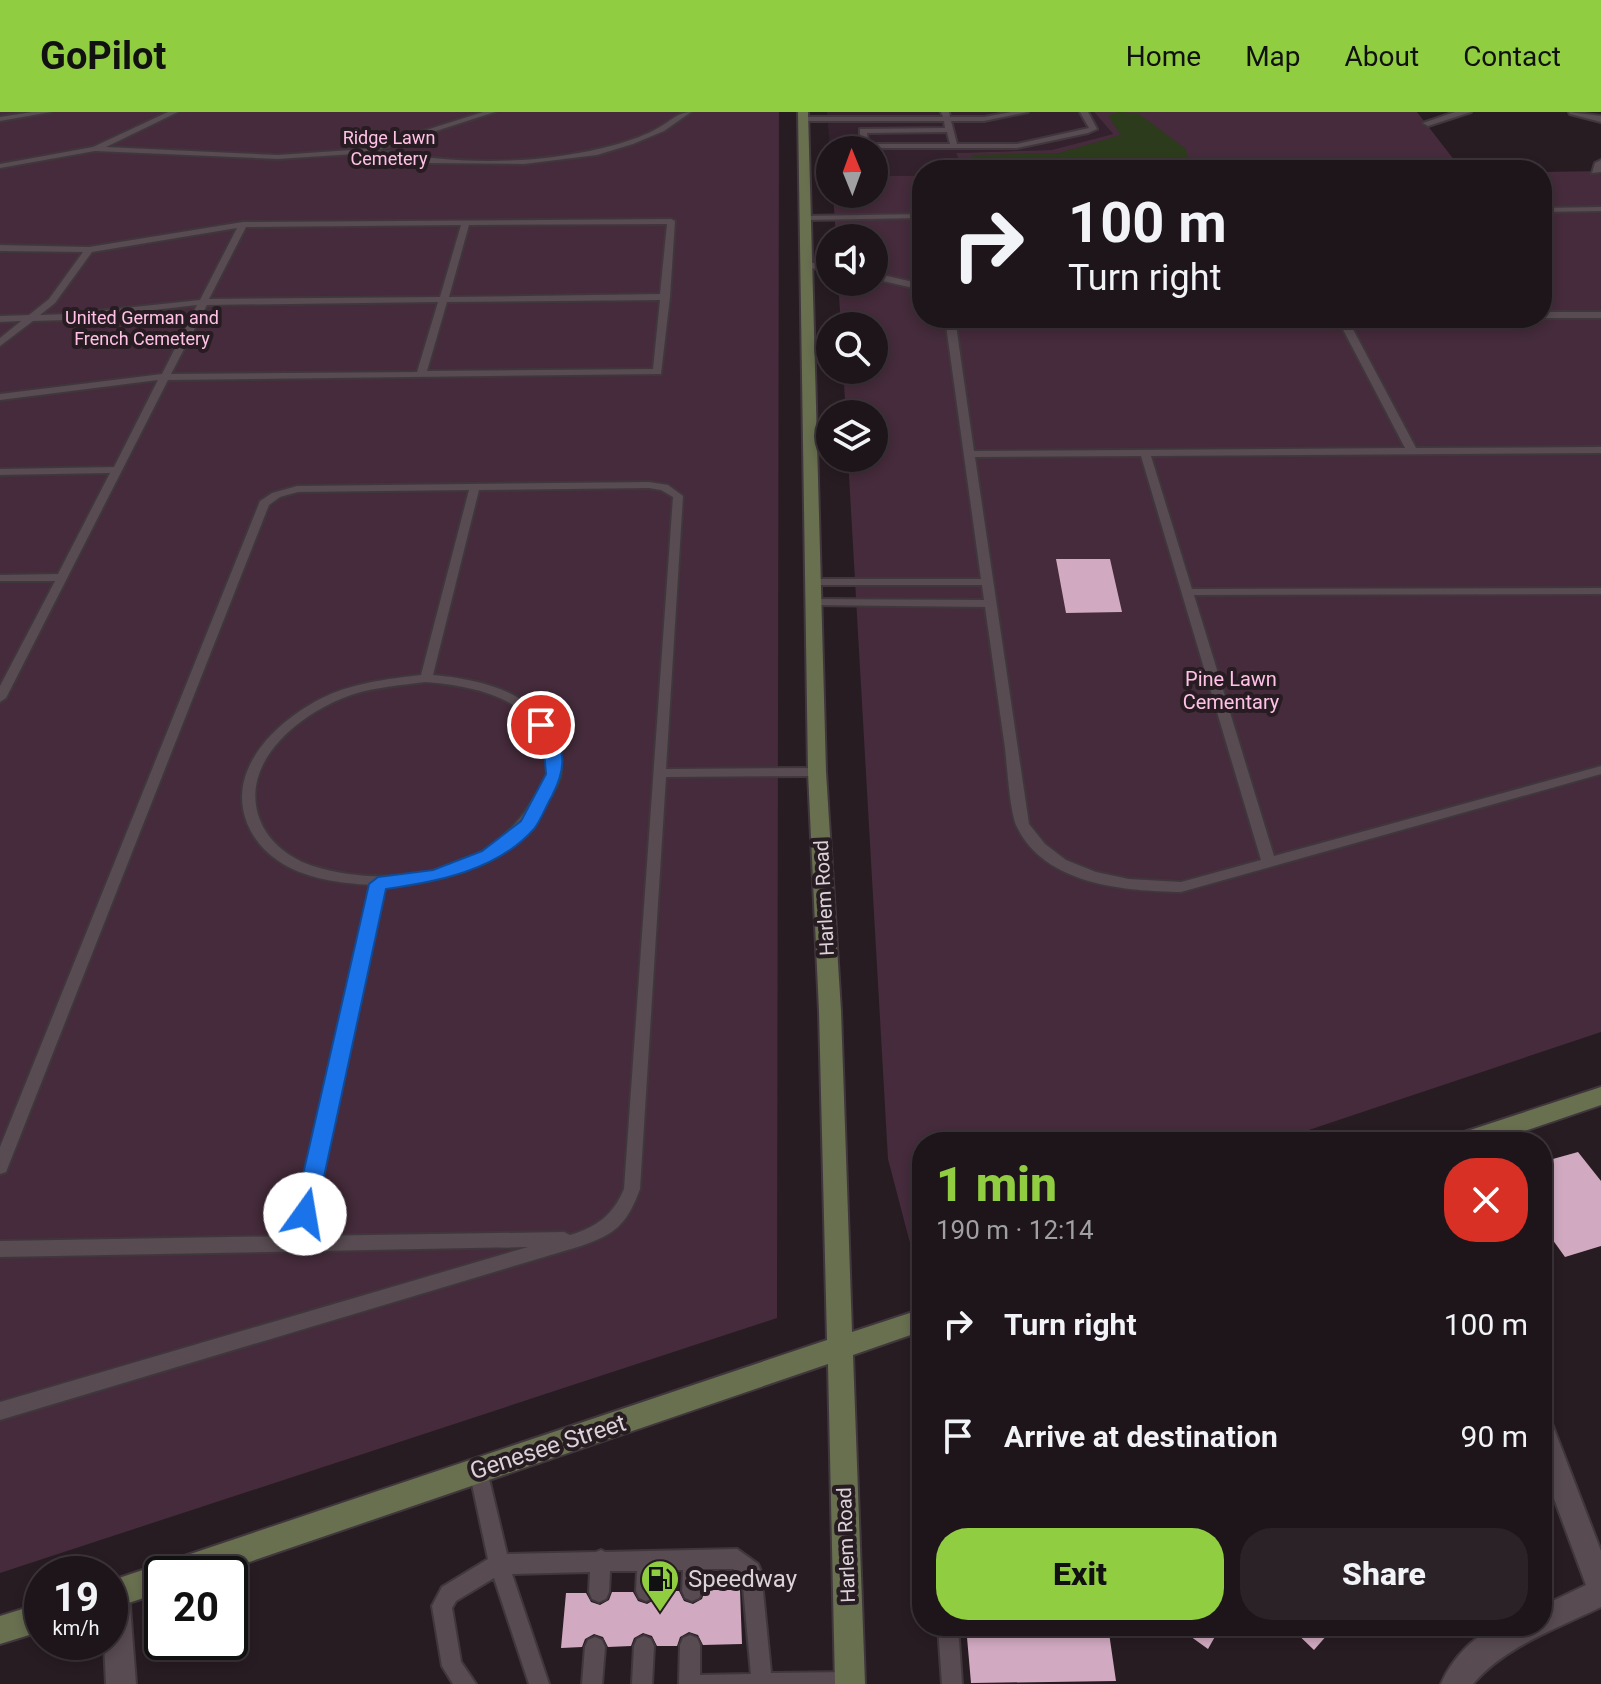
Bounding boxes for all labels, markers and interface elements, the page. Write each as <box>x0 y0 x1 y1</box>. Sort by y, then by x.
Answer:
text: GoPilot <box>40 34 166 78</box>
text: Home <box>1126 40 1201 73</box>
text: Map <box>1245 40 1301 73</box>
text: About <box>1345 40 1419 73</box>
text: Contact <box>1463 40 1561 73</box>
park label: Ridge Lawn Cemetery <box>343 127 435 169</box>
north arrow <box>816 136 888 208</box>
map controls <box>816 136 888 472</box>
text: 100 m <box>1068 190 1227 256</box>
icon: right <box>936 192 1040 296</box>
button: sound <box>816 224 888 296</box>
text: Turn right <box>1068 257 1221 299</box>
park label: United German and French Cemetery <box>65 307 219 349</box>
button: search <box>816 312 888 384</box>
button: layers <box>816 400 888 472</box>
park label: Pine Lawn Cementary <box>1183 667 1280 714</box>
pin <box>507 691 575 759</box>
icon: arrive <box>519 703 563 747</box>
street label: Harlem Road <box>809 840 839 956</box>
text: 1 min <box>936 1156 1057 1213</box>
button: close <box>1444 1158 1528 1242</box>
position arrow <box>263 1172 347 1256</box>
text: 190 m · 12:14 <box>936 1215 1094 1245</box>
icon: right <box>936 1302 980 1346</box>
text: Turn right <box>1004 1307 1137 1342</box>
text: 100 m <box>1444 1307 1528 1342</box>
street label: Genesee Street <box>467 1409 630 1485</box>
icon: arrive <box>936 1414 980 1458</box>
text: Arrive at destination <box>1004 1419 1278 1454</box>
text: 90 m <box>1461 1419 1528 1454</box>
street label: Harlem Road <box>832 1487 860 1603</box>
button: Exit <box>936 1528 1224 1620</box>
button: Share <box>1240 1528 1528 1620</box>
speed limit sign: 20 <box>144 1556 248 1660</box>
fuel station icon: Speedway <box>639 1558 681 1613</box>
place label: Speedway <box>688 1565 798 1593</box>
text: 19 <box>53 1574 99 1621</box>
text: km/h <box>53 1616 99 1640</box>

